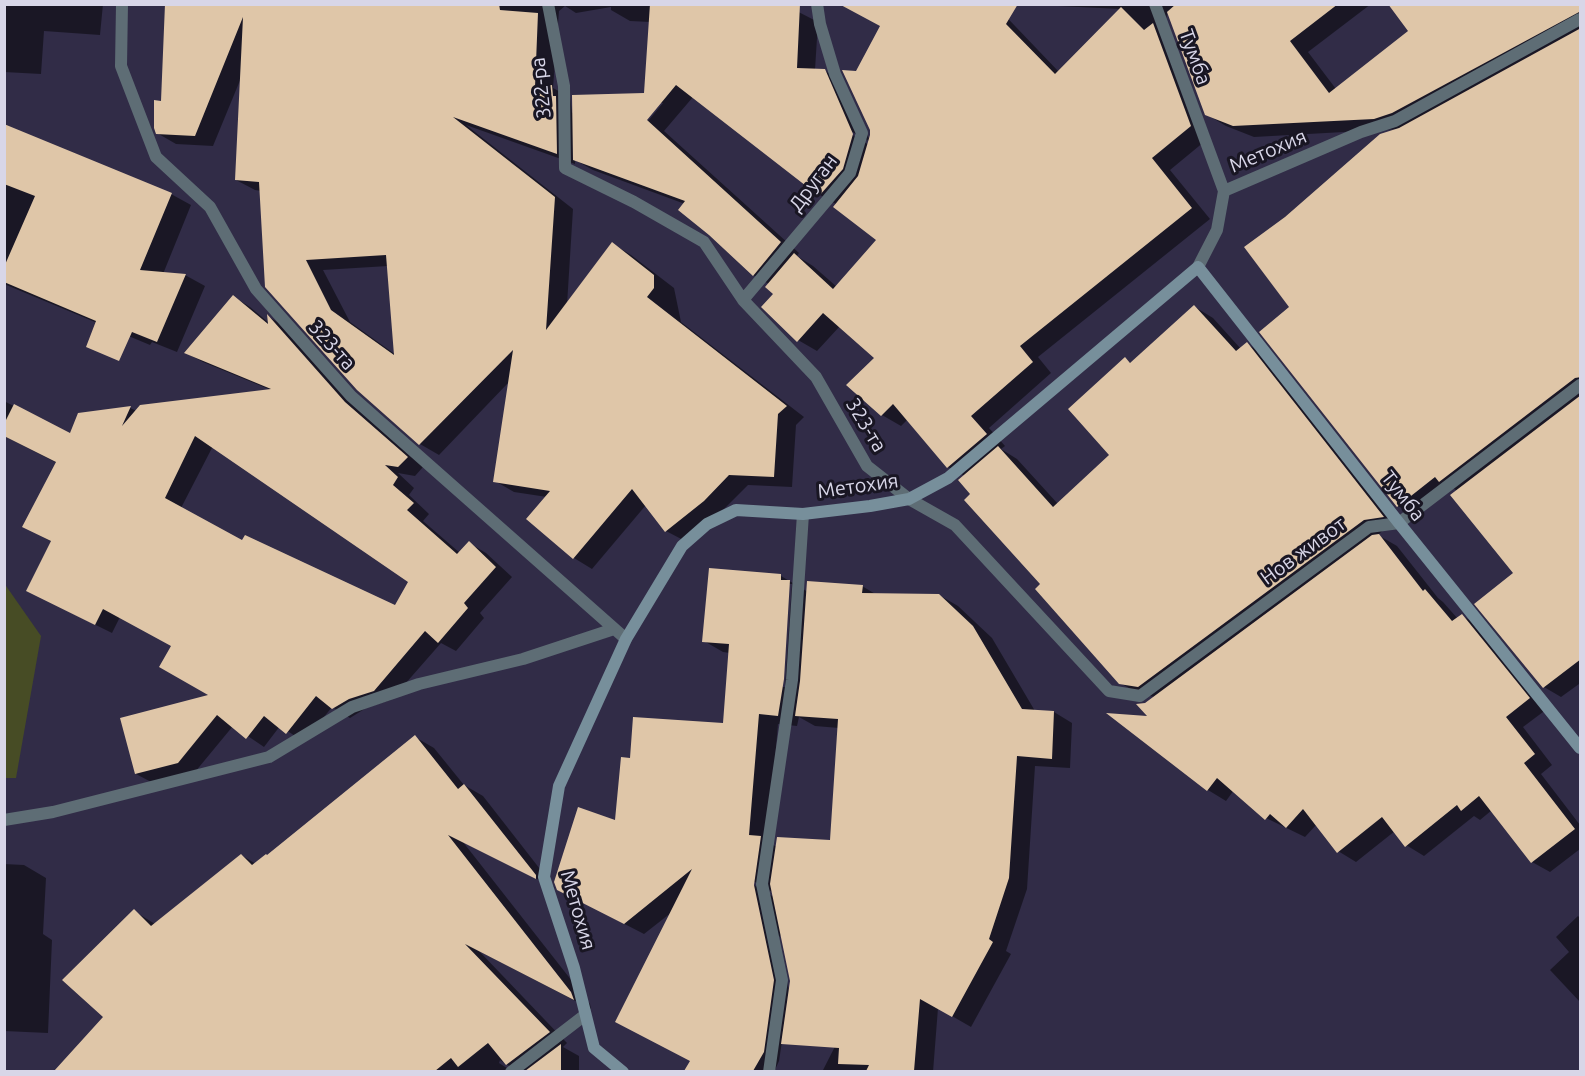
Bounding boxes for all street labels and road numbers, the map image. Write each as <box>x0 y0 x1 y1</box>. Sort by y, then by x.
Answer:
street label: Тумба <box>1174 26 1216 88</box>
street label: 322-ра <box>526 56 556 120</box>
street label: Метохия <box>1226 124 1310 178</box>
street label: Друган <box>784 150 842 216</box>
street label: 323-та <box>303 315 361 375</box>
street label: 323-та <box>841 394 891 456</box>
street label: Тумба <box>1376 466 1430 526</box>
street label: Метохия <box>816 468 900 504</box>
street label: Нов живот <box>1256 512 1350 590</box>
street label: Метохия <box>555 868 601 952</box>

